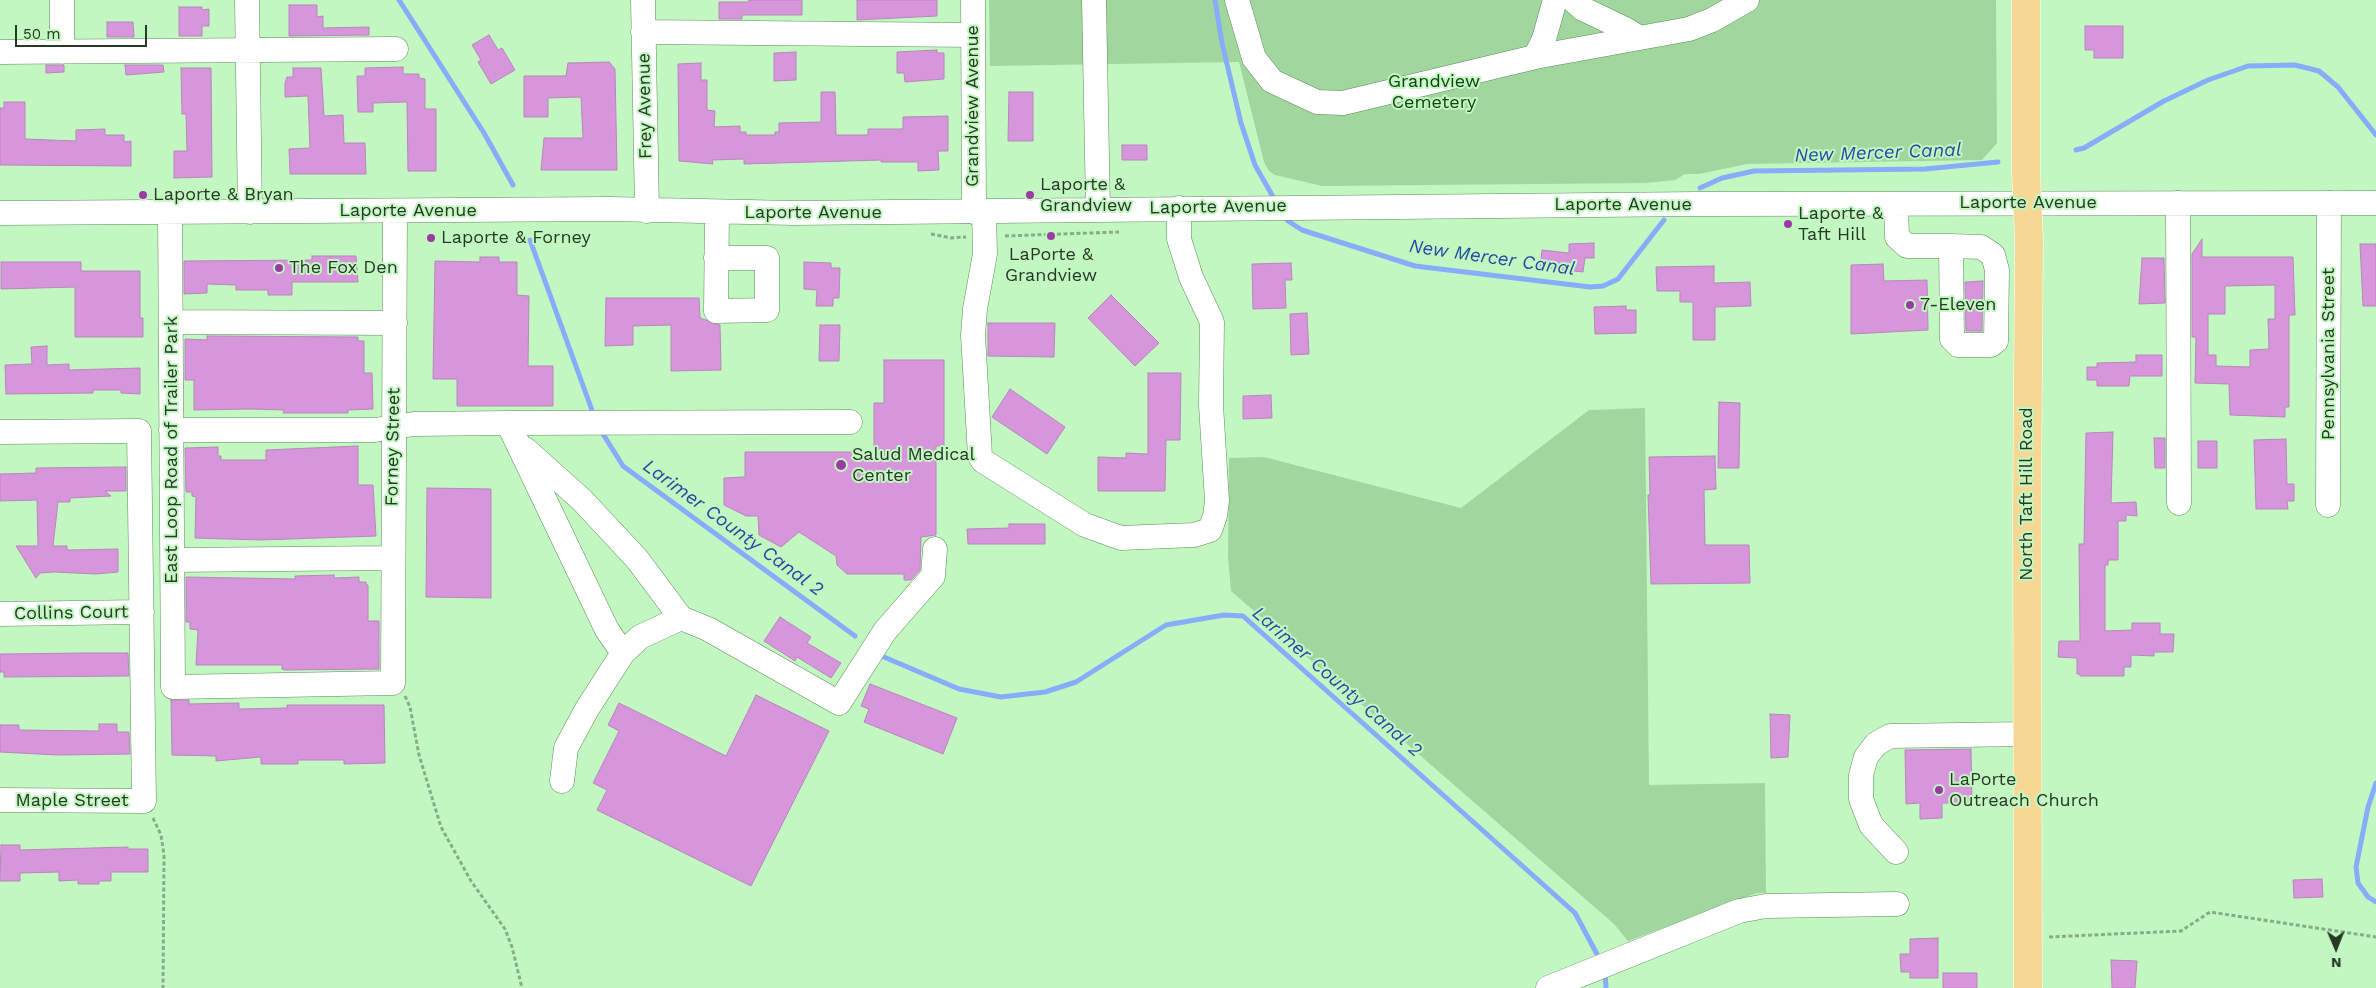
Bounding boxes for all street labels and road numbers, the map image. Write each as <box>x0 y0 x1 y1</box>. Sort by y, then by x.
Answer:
street label: Grandview Avenue <box>962 25 984 187</box>
street label: Frey Avenue <box>633 53 657 159</box>
street label: Laporte Avenue <box>1959 192 2097 214</box>
street label: Laporte Avenue <box>1554 194 1692 216</box>
street label: Laporte Avenue <box>1149 195 1287 219</box>
street label: Laporte Avenue <box>339 200 477 222</box>
street label: Laporte Avenue <box>744 202 882 224</box>
street label: Pennsylvania Street <box>2318 268 2340 440</box>
street label: East Loop Road of Trailer Park <box>161 316 183 584</box>
street label: Forney Street <box>381 387 405 507</box>
street label: North Taft Hill Road <box>2016 407 2038 581</box>
street label: Collins Court <box>14 601 128 625</box>
street label: Maple Street <box>16 790 128 812</box>

